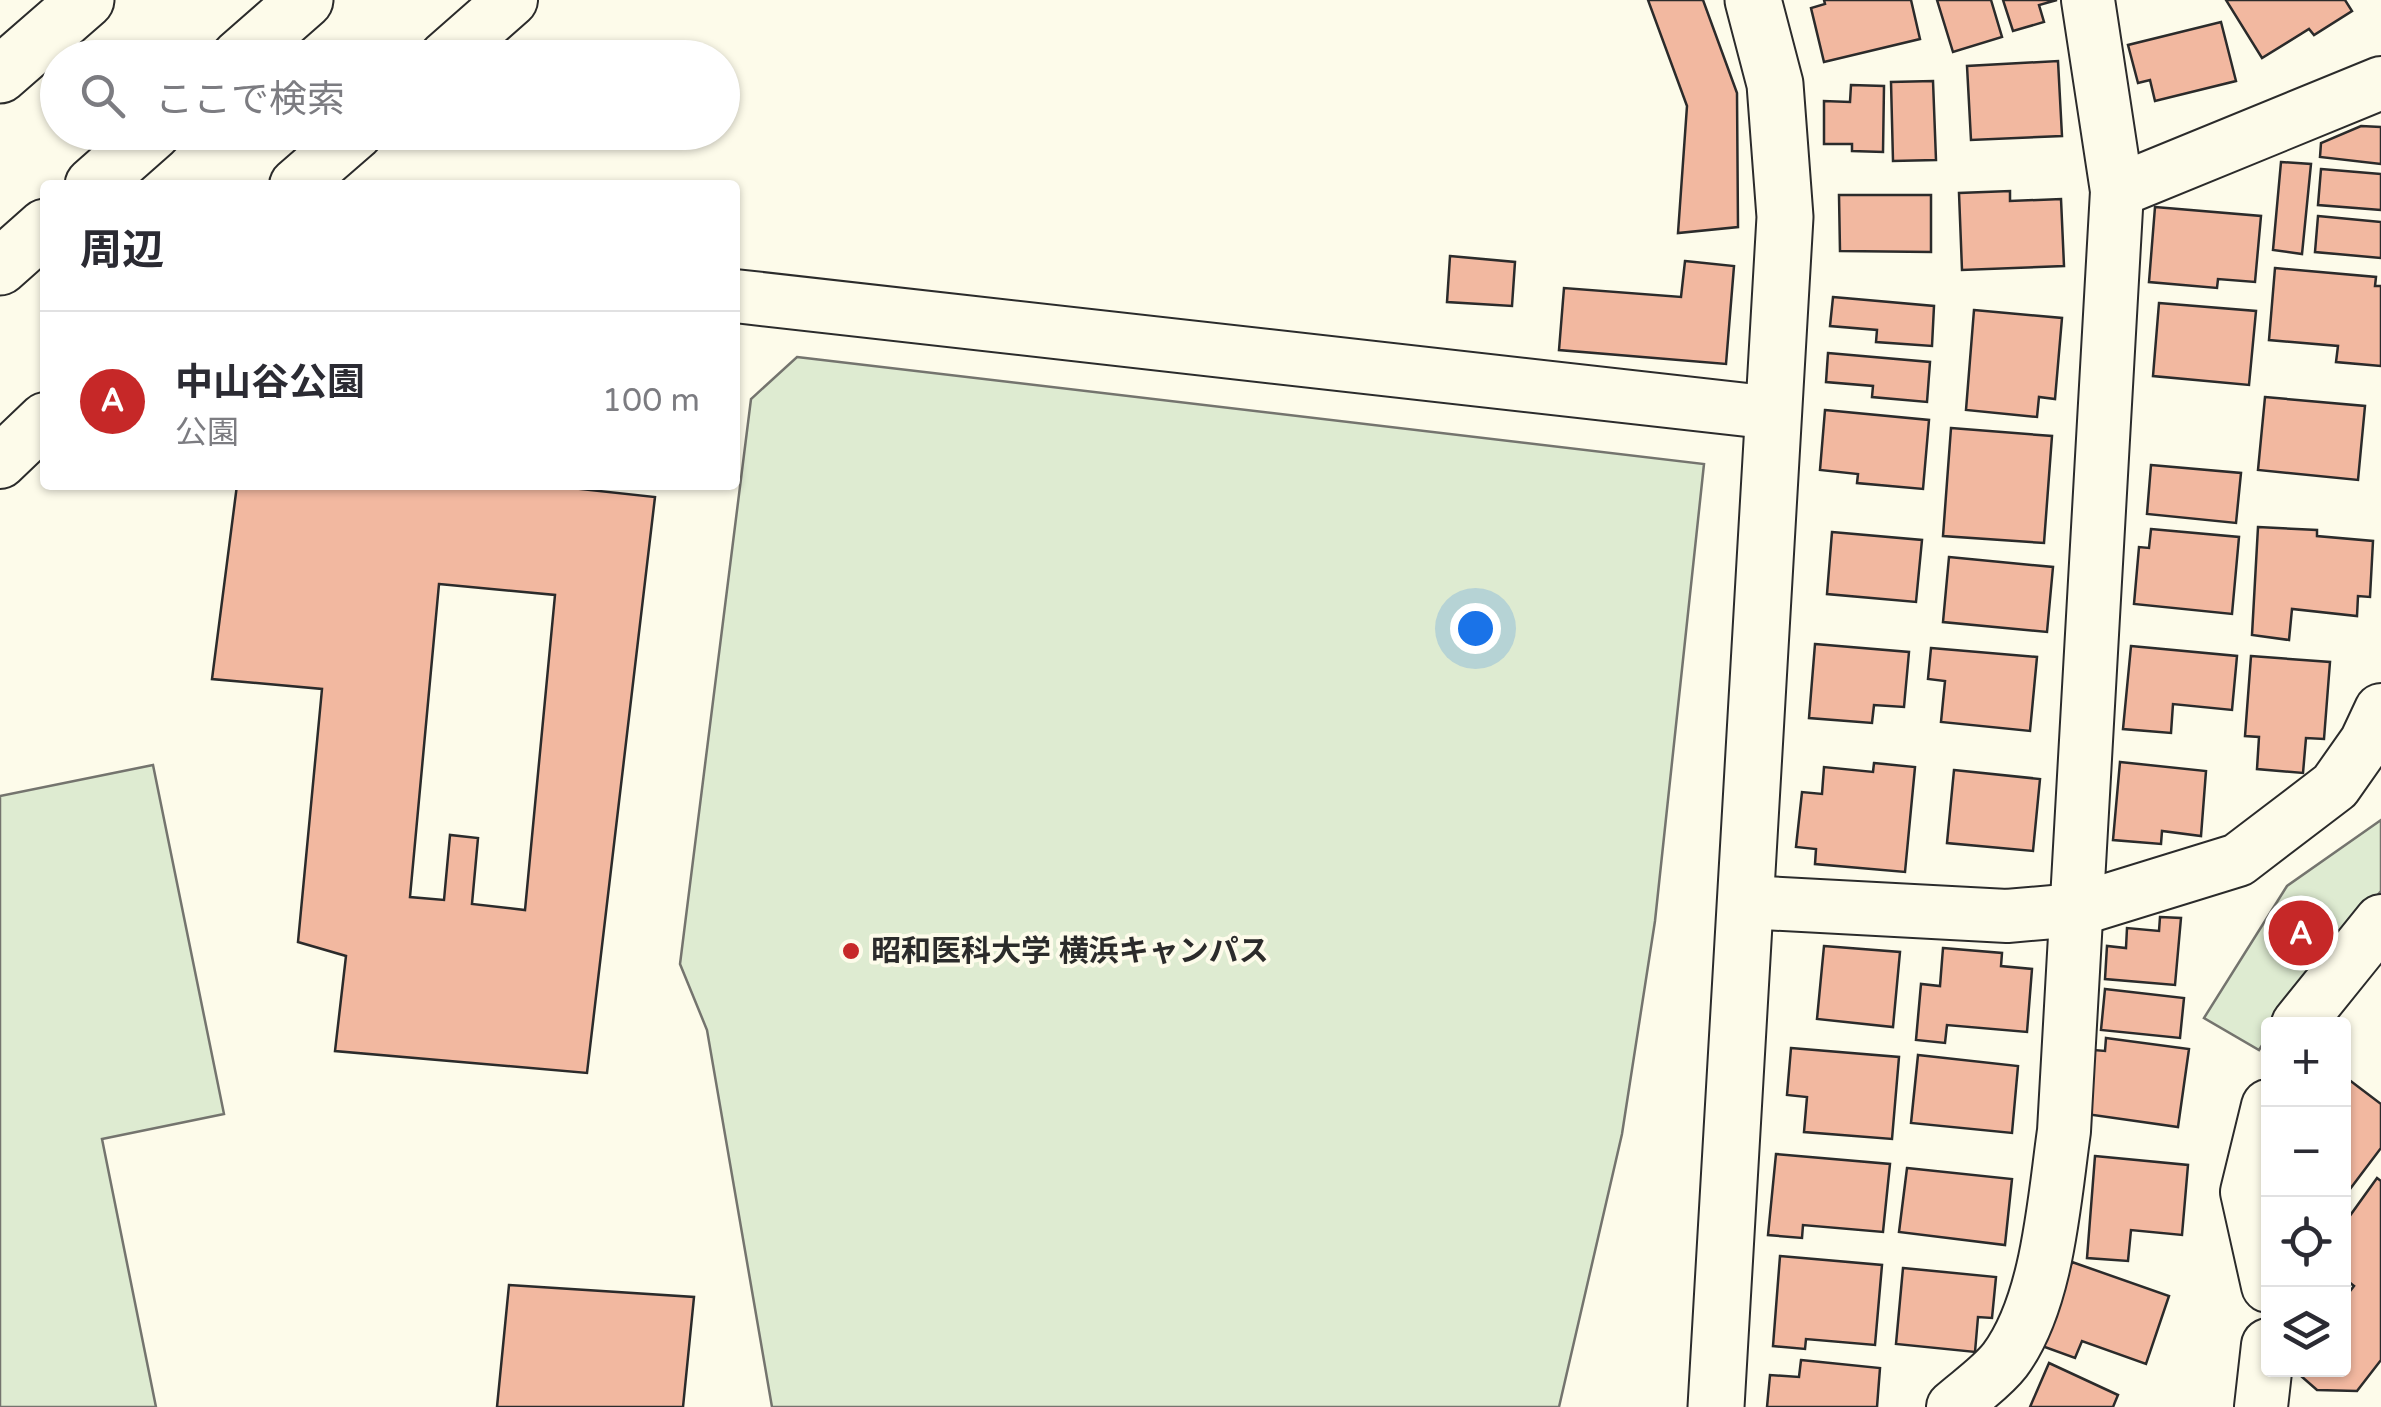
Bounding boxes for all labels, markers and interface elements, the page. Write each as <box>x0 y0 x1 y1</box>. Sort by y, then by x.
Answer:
search box <box>40 40 740 150</box>
icon: search <box>75 68 130 123</box>
text: ここで検索 <box>155 77 345 123</box>
text: 周辺 <box>80 225 164 276</box>
text: 中山谷公園 <box>175 360 365 406</box>
text: A <box>101 382 124 420</box>
text: 100 m <box>602 382 700 420</box>
text: 公園 <box>175 414 239 452</box>
your location <box>1450 603 1501 654</box>
pin: A <box>2268 896 2334 970</box>
place label: 昭和医科大学 横浜キャンパス <box>871 933 1269 970</box>
marker: 昭和医科大学 横浜キャンパス <box>840 940 862 962</box>
map controls <box>2261 1017 2351 1377</box>
button: + <box>2261 1017 2351 1107</box>
button: − <box>2261 1107 2351 1197</box>
button: locate <box>2261 1197 2351 1287</box>
button: layers <box>2261 1287 2351 1377</box>

